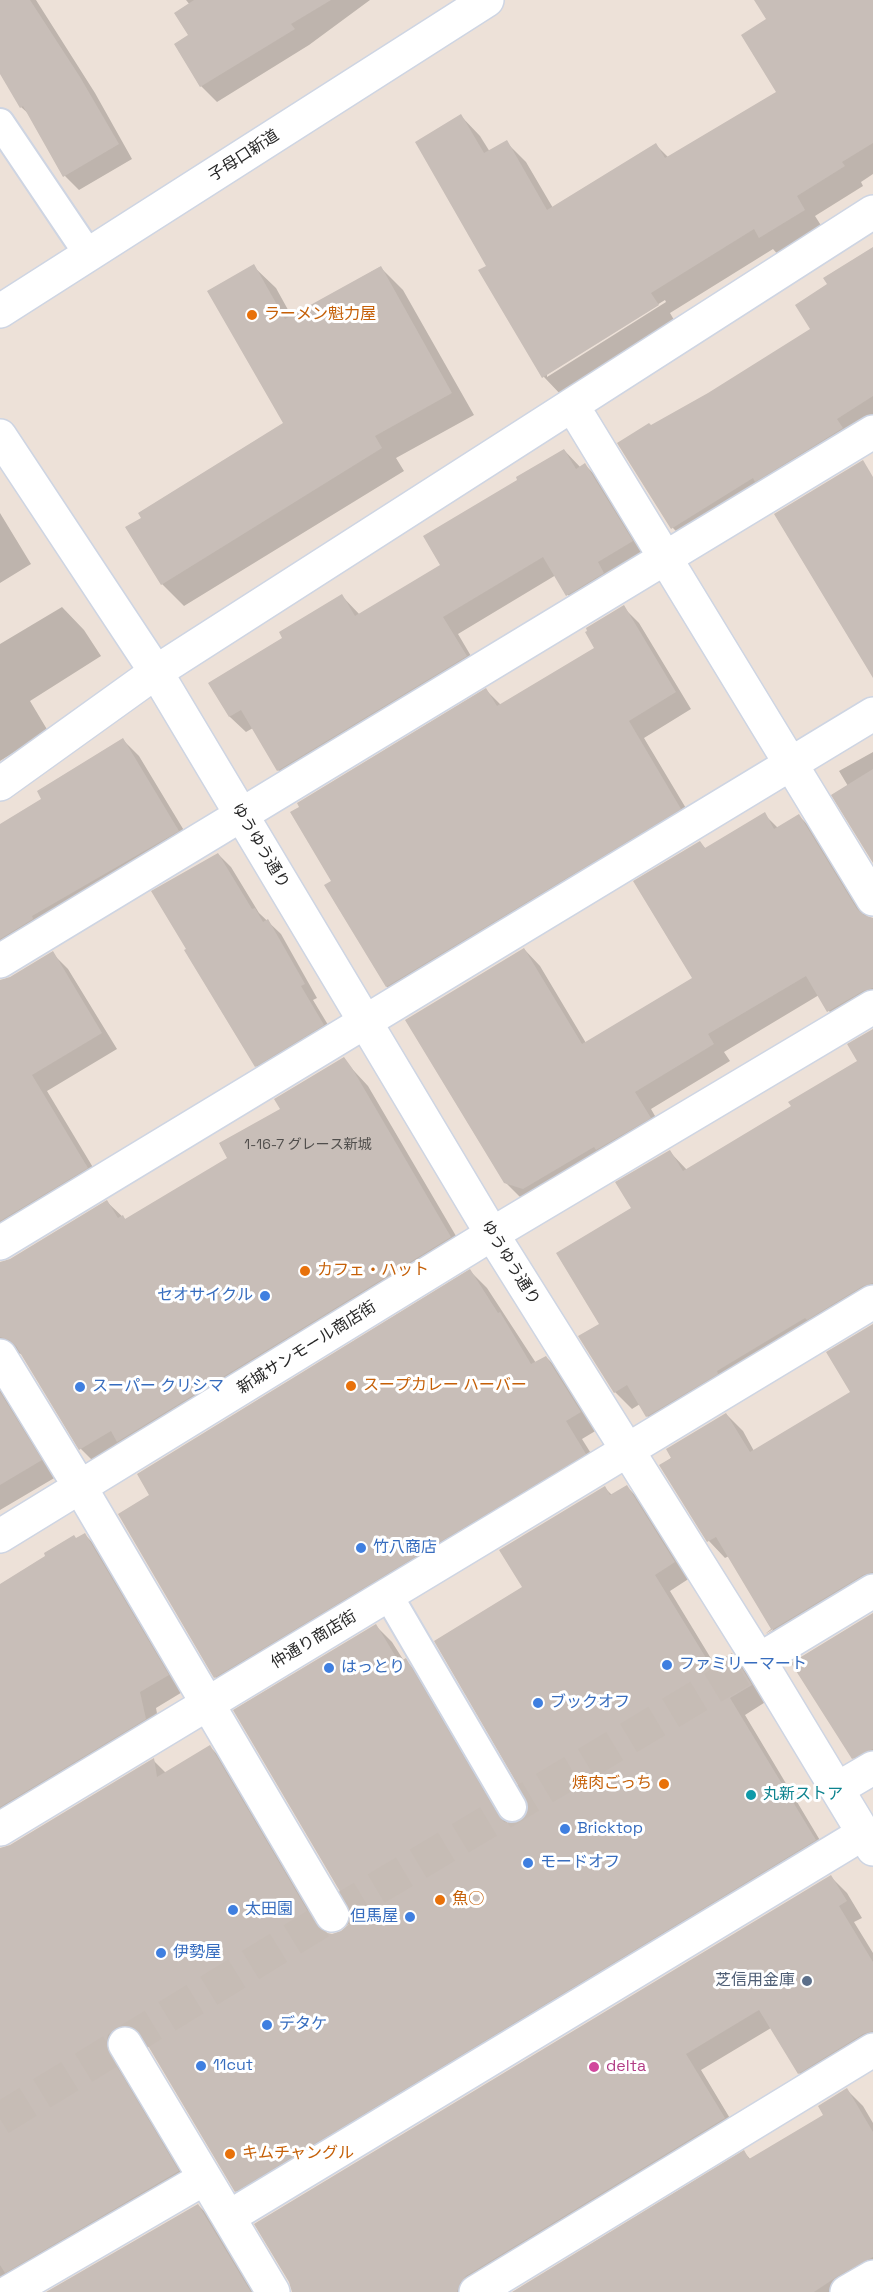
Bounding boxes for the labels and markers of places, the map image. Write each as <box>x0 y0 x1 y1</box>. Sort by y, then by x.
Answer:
place label: ラーメン魁力屋 <box>264 305 376 325</box>
marker: ラーメン魁力屋 <box>245 308 259 322</box>
place label: カフェ・ハット <box>317 1261 429 1281</box>
marker: カフェ・ハット <box>298 1264 312 1278</box>
place label: セオサイクル <box>157 1286 253 1306</box>
marker: セオサイクル <box>258 1289 272 1303</box>
place label: スープカレー ハーバー <box>363 1376 527 1396</box>
place label: スーパー クリシマ <box>92 1377 224 1397</box>
marker: スープカレー ハーバー <box>344 1379 358 1393</box>
marker: スーパー クリシマ <box>73 1380 87 1394</box>
place label: 竹八商店 <box>373 1538 437 1558</box>
marker: 竹八商店 <box>354 1541 368 1555</box>
place label: ファミリーマート <box>679 1655 807 1675</box>
place label: はっとり <box>341 1658 405 1678</box>
marker: ファミリーマート <box>660 1658 674 1672</box>
marker: はっとり <box>322 1661 336 1675</box>
place label: ブックオフ <box>550 1693 630 1713</box>
marker: ブックオフ <box>531 1696 545 1710</box>
place label: 焼肉ごっち <box>572 1774 652 1794</box>
marker: 焼肉ごっち <box>657 1777 671 1791</box>
place label: 丸新ストア <box>763 1785 843 1805</box>
marker: 丸新ストア <box>744 1788 758 1802</box>
place label: Bricktop <box>577 1819 643 1839</box>
marker: Bricktop <box>558 1822 572 1836</box>
place label: モードオフ <box>540 1853 620 1873</box>
marker: モードオフ <box>521 1856 535 1870</box>
place label: 魚○ <box>452 1890 484 1910</box>
marker: 魚○ <box>433 1893 447 1907</box>
place label: 太田園 <box>245 1900 293 1920</box>
marker: 太田園 <box>226 1903 240 1917</box>
place label: 但馬屋 <box>350 1907 398 1927</box>
marker: 但馬屋 <box>403 1910 417 1924</box>
place label: 伊勢屋 <box>173 1943 221 1963</box>
marker: 伊勢屋 <box>154 1946 168 1960</box>
place label: 芝信用金庫 <box>715 1971 795 1991</box>
marker: 芝信用金庫 <box>800 1974 814 1988</box>
place label: デタケ <box>279 2015 327 2035</box>
marker: デタケ <box>260 2018 274 2032</box>
place label: 11cut <box>213 2056 253 2076</box>
place label: delta <box>606 2057 646 2077</box>
marker: 11cut <box>194 2059 208 2073</box>
marker: delta <box>587 2060 601 2074</box>
place label: キムチャングル <box>242 2144 354 2164</box>
marker: キムチャングル <box>223 2147 237 2161</box>

